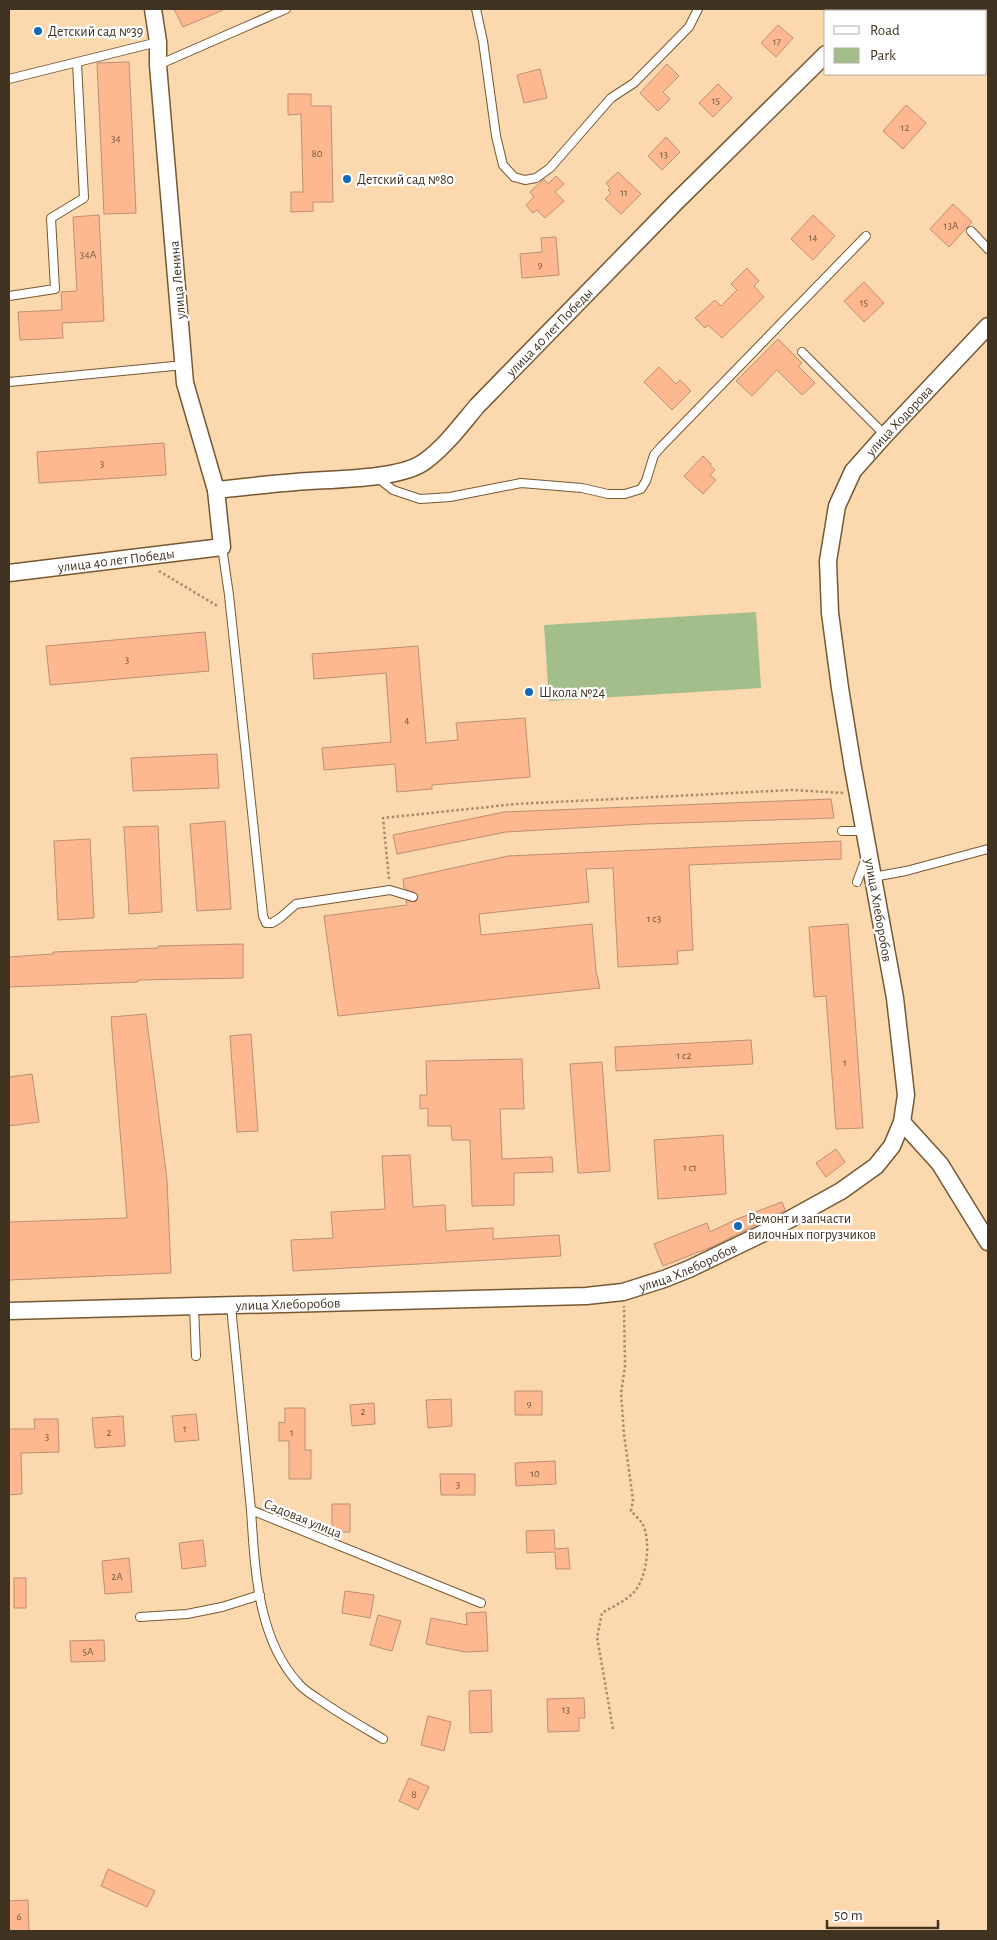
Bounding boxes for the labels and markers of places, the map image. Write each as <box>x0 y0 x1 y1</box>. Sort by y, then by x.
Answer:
marker: Детский сад №39 <box>32 25 44 37</box>
place label: Детский сад №39 <box>48 25 143 39</box>
marker: Детский сад №80 <box>341 173 353 185</box>
place label: Детский сад №80 <box>357 173 454 187</box>
marker: Школа №24 <box>523 686 535 698</box>
place label: Школа №24 <box>539 686 606 700</box>
place label: Ремонт и запчасти вилочных погрузчиков <box>748 1212 876 1242</box>
marker: Ремонт и запчасти вилочных погрузчиков <box>732 1220 744 1232</box>

